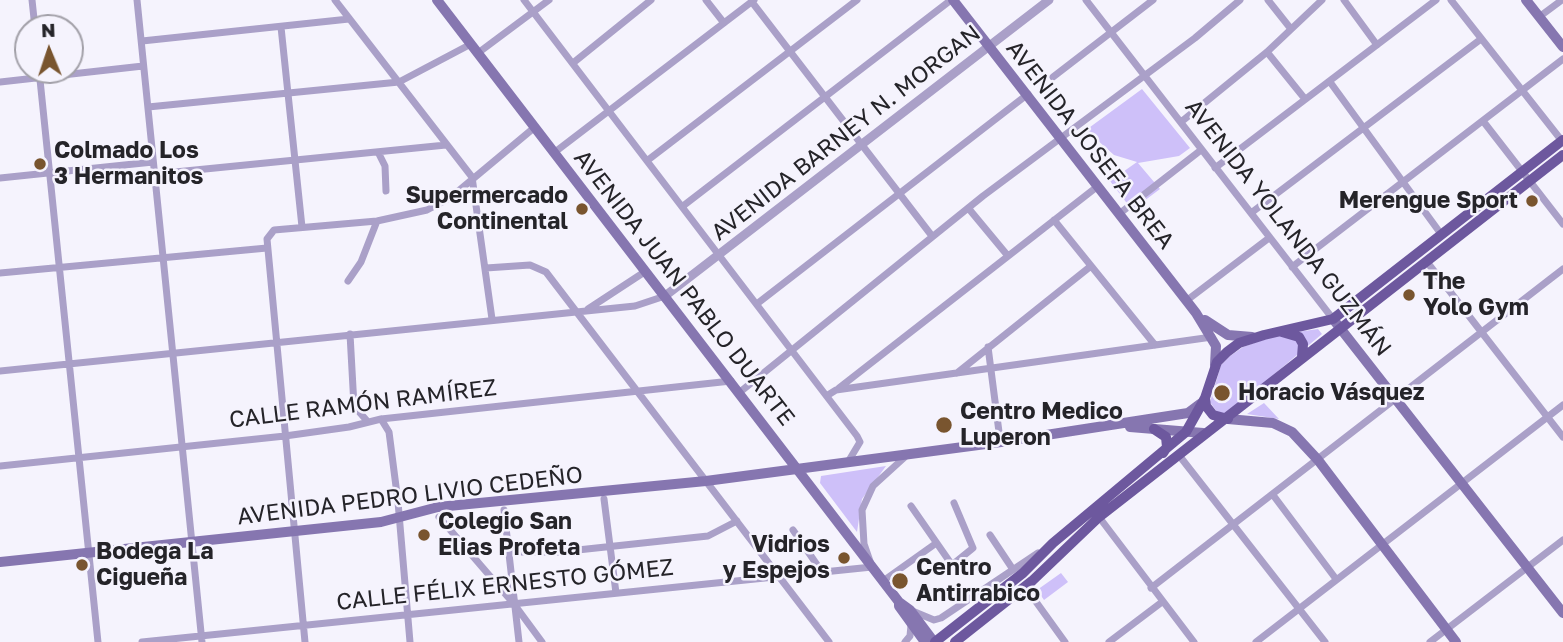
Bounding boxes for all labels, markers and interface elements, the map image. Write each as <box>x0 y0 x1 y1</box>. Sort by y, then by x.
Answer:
north arrow <box>14 14 84 84</box>
text: N <box>41 18 56 41</box>
street label: AVENIDA BARNEY N. MORGAN <box>706 19 986 247</box>
street label: AVENIDA JOSEFA BREA <box>1000 35 1180 255</box>
street label: AVENIDA YOLANDA GUZMÁN <box>1179 94 1397 362</box>
place label: Colmado Los 3 Hermanitos <box>54 137 203 191</box>
street label: AVENIDA JUAN PABLO DUARTE <box>568 145 800 431</box>
marker: Colmado Los 3 Hermanitos <box>32 156 48 172</box>
place label: Supermercado Continental <box>405 182 568 236</box>
place label: Merengue Sport <box>1339 187 1518 215</box>
marker: Merengue Sport <box>1524 193 1540 209</box>
marker: Supermercado Continental <box>574 201 590 217</box>
place label: The Yolo Gym <box>1423 268 1529 322</box>
marker: The Yolo Gym <box>1401 287 1417 303</box>
street label: CALLE RAMÓN RAMÍREZ <box>228 374 498 434</box>
place label: Horacio Vásquez <box>1238 379 1424 407</box>
marker: Horacio Vásquez <box>1212 383 1232 403</box>
place label: Centro Medico Luperon <box>960 398 1123 452</box>
marker: Centro Medico Luperon <box>934 415 954 435</box>
street label: AVENIDA PEDRO LIVIO CEDEÑO <box>236 461 584 531</box>
place label: Colegio San Elias Profeta <box>438 508 580 562</box>
marker: Colegio San Elias Profeta <box>416 527 432 543</box>
place label: Vidrios y Espejos <box>723 531 830 585</box>
place label: Bodega La Cigueña <box>96 538 214 592</box>
marker: Vidrios y Espejos <box>836 550 852 566</box>
street label: CALLE FÉLIX ERNESTO GÓMEZ <box>335 554 675 616</box>
place label: Centro Antirrabico <box>916 554 1040 608</box>
marker: Bodega La Cigueña <box>74 557 90 573</box>
marker: Centro Antirrabico <box>890 571 910 591</box>

